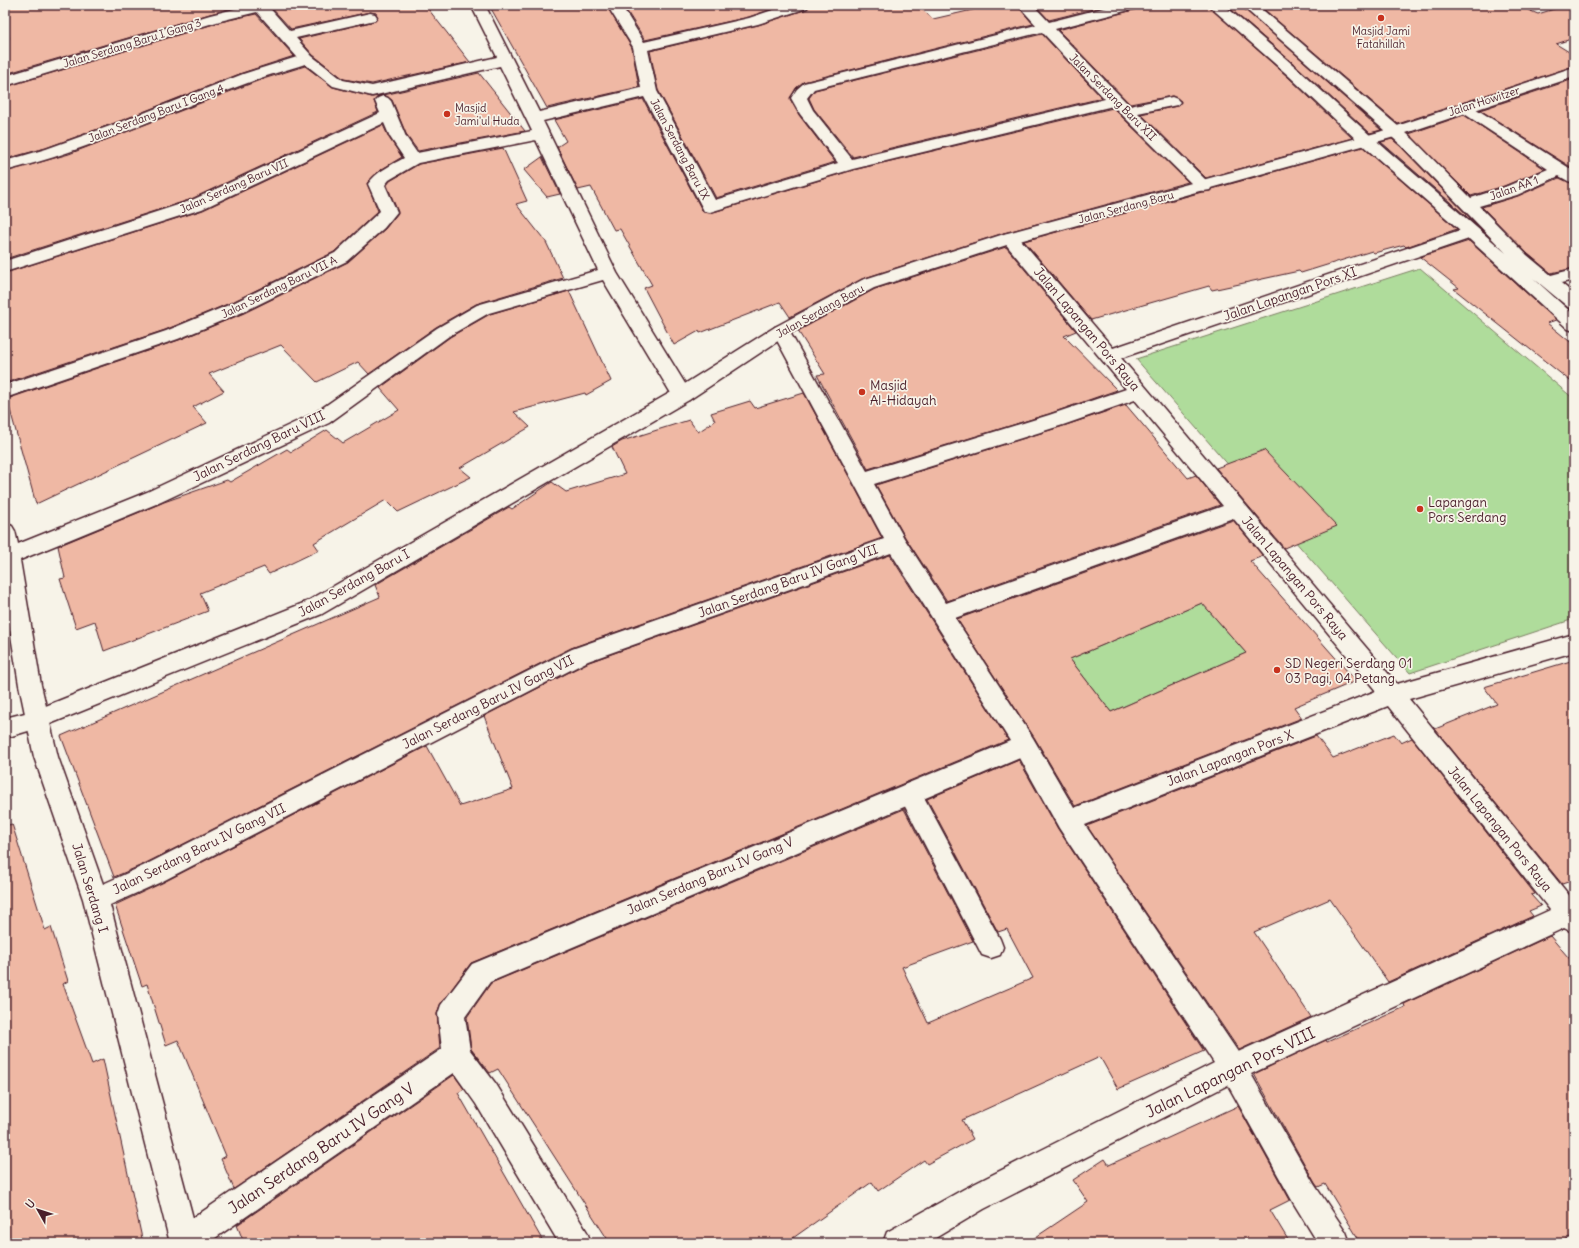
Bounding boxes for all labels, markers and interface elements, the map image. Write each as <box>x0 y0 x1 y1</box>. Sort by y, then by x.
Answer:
marker: Masjid Jami Fatahillah <box>1376 13 1386 23</box>
street label: Jalan Serdang Baru I Gang 3 <box>61 15 203 71</box>
place label: Masjid Jami Fatahillah <box>1352 24 1410 51</box>
street label: Jalan Serdang Baru XII <box>1067 51 1160 144</box>
street label: Jalan Serdang Baru I Gang 4 <box>86 81 226 145</box>
street label: Jalan Howitzer <box>1447 83 1522 119</box>
street label: Jalan Serdang Baru IX <box>647 96 713 202</box>
place label: Masjid Jami'ul Huda <box>455 101 520 128</box>
marker: Masjid Jami'ul Huda <box>442 109 452 119</box>
street label: Jalan Serdang Baru VII <box>178 156 291 216</box>
street label: Jalan AA 1 <box>1488 173 1540 203</box>
street label: Jalan Serdang Baru <box>1077 187 1176 226</box>
street label: Jalan Serdang Baru VII A <box>219 253 339 321</box>
street label: Jalan Lapangan Pors XI <box>1221 263 1359 325</box>
street label: Jalan Lapangan Pors Raya <box>1030 264 1144 394</box>
street label: Jalan Serdang Baru <box>774 281 867 341</box>
place label: Masjid Al-Hidayah <box>870 377 937 409</box>
marker: Masjid Al-Hidayah <box>857 387 867 397</box>
street label: Jalan Serdang Baru VIII <box>190 407 328 485</box>
place label: Lapangan Pors Serdang <box>1428 494 1506 526</box>
marker: Lapangan Pors Serdang <box>1415 504 1425 514</box>
street label: Jalan Lapangan Pors Raya <box>1238 513 1352 643</box>
street label: Jalan Serdang Baru IV Gang VII <box>696 540 881 622</box>
street label: Jalan Serdang Baru I <box>295 545 413 621</box>
street label: Jalan Serdang Baru IV Gang VII <box>399 651 577 753</box>
place label: SD Negeri Serdang 01 03 Pagi, 04 Petang <box>1285 655 1412 687</box>
marker: SD Negeri Serdang 01 03 Pagi, 04 Petang <box>1272 665 1282 675</box>
street label: Jalan Lapangan Pors X <box>1164 726 1296 790</box>
street label: Jalan Lapangan Pors Raya <box>1444 763 1556 895</box>
street label: Jalan Serdang Baru IV Gang VII <box>110 800 289 898</box>
street label: Jalan Serdang Baru IV Gang V <box>624 833 796 919</box>
street label: Jalan Serdang I <box>68 841 112 935</box>
street label: Jalan Lapangan Pors VIII <box>1142 1022 1318 1122</box>
street label: Jalan Serdang Baru IV Gang V <box>224 1078 418 1218</box>
north arrow <box>18 1190 58 1230</box>
text: U <box>22 1196 38 1211</box>

